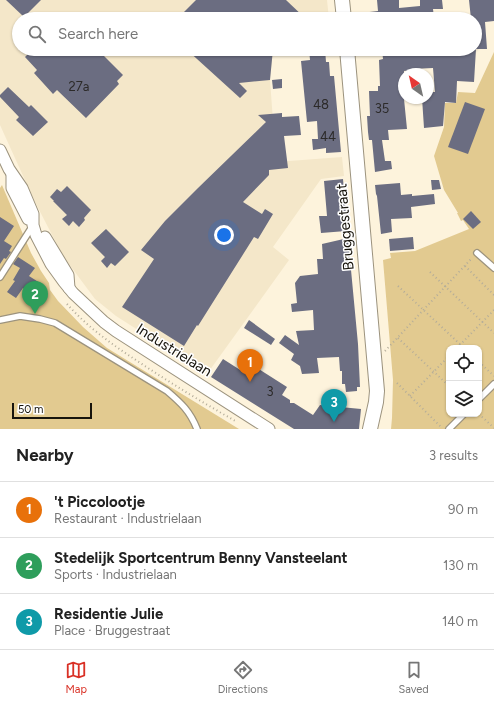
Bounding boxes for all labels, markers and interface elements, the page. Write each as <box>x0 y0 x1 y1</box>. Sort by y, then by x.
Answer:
search box <box>12 12 482 56</box>
icon: search <box>26 23 48 45</box>
text: Search here <box>58 25 138 43</box>
north arrow <box>398 68 434 104</box>
house number: 27a <box>69 79 89 94</box>
house number: 48 <box>313 97 329 112</box>
house number: 35 <box>375 101 389 116</box>
house number: 44 <box>320 129 336 144</box>
street label: Bruggestraat <box>332 183 358 271</box>
your location <box>214 225 234 245</box>
pin: 2 <box>22 281 48 314</box>
street label: Industrielaan <box>133 320 215 380</box>
map controls <box>446 345 482 417</box>
button: locate <box>446 345 482 381</box>
pin: 1 <box>237 349 263 382</box>
button: layers <box>446 381 482 417</box>
house number: 3 <box>266 384 274 399</box>
pin: 3 <box>321 389 347 422</box>
scale bar <box>12 401 92 420</box>
text: 50 m <box>18 403 43 416</box>
text: Nearby <box>16 445 74 465</box>
text: 3 results <box>429 448 478 463</box>
text: 't Piccolootje <box>54 493 145 511</box>
text: 1 <box>26 502 32 517</box>
text: 90 m <box>448 502 478 517</box>
text: Restaurant · Industrielaan <box>54 511 201 526</box>
text: Stedelijk Sportcentrum Benny Vansteelant <box>54 549 348 567</box>
text: 2 <box>25 558 33 573</box>
text: 130 m <box>443 558 478 573</box>
text: Sports · Industrielaan <box>54 567 177 582</box>
text: Residentie Julie <box>54 605 163 623</box>
text: 3 <box>25 614 33 629</box>
text: 140 m <box>442 614 478 629</box>
text: Place · Bruggestraat <box>54 623 170 638</box>
tab: Map <box>65 659 87 696</box>
tab: Directions <box>218 659 268 696</box>
tab: Saved <box>398 659 429 696</box>

